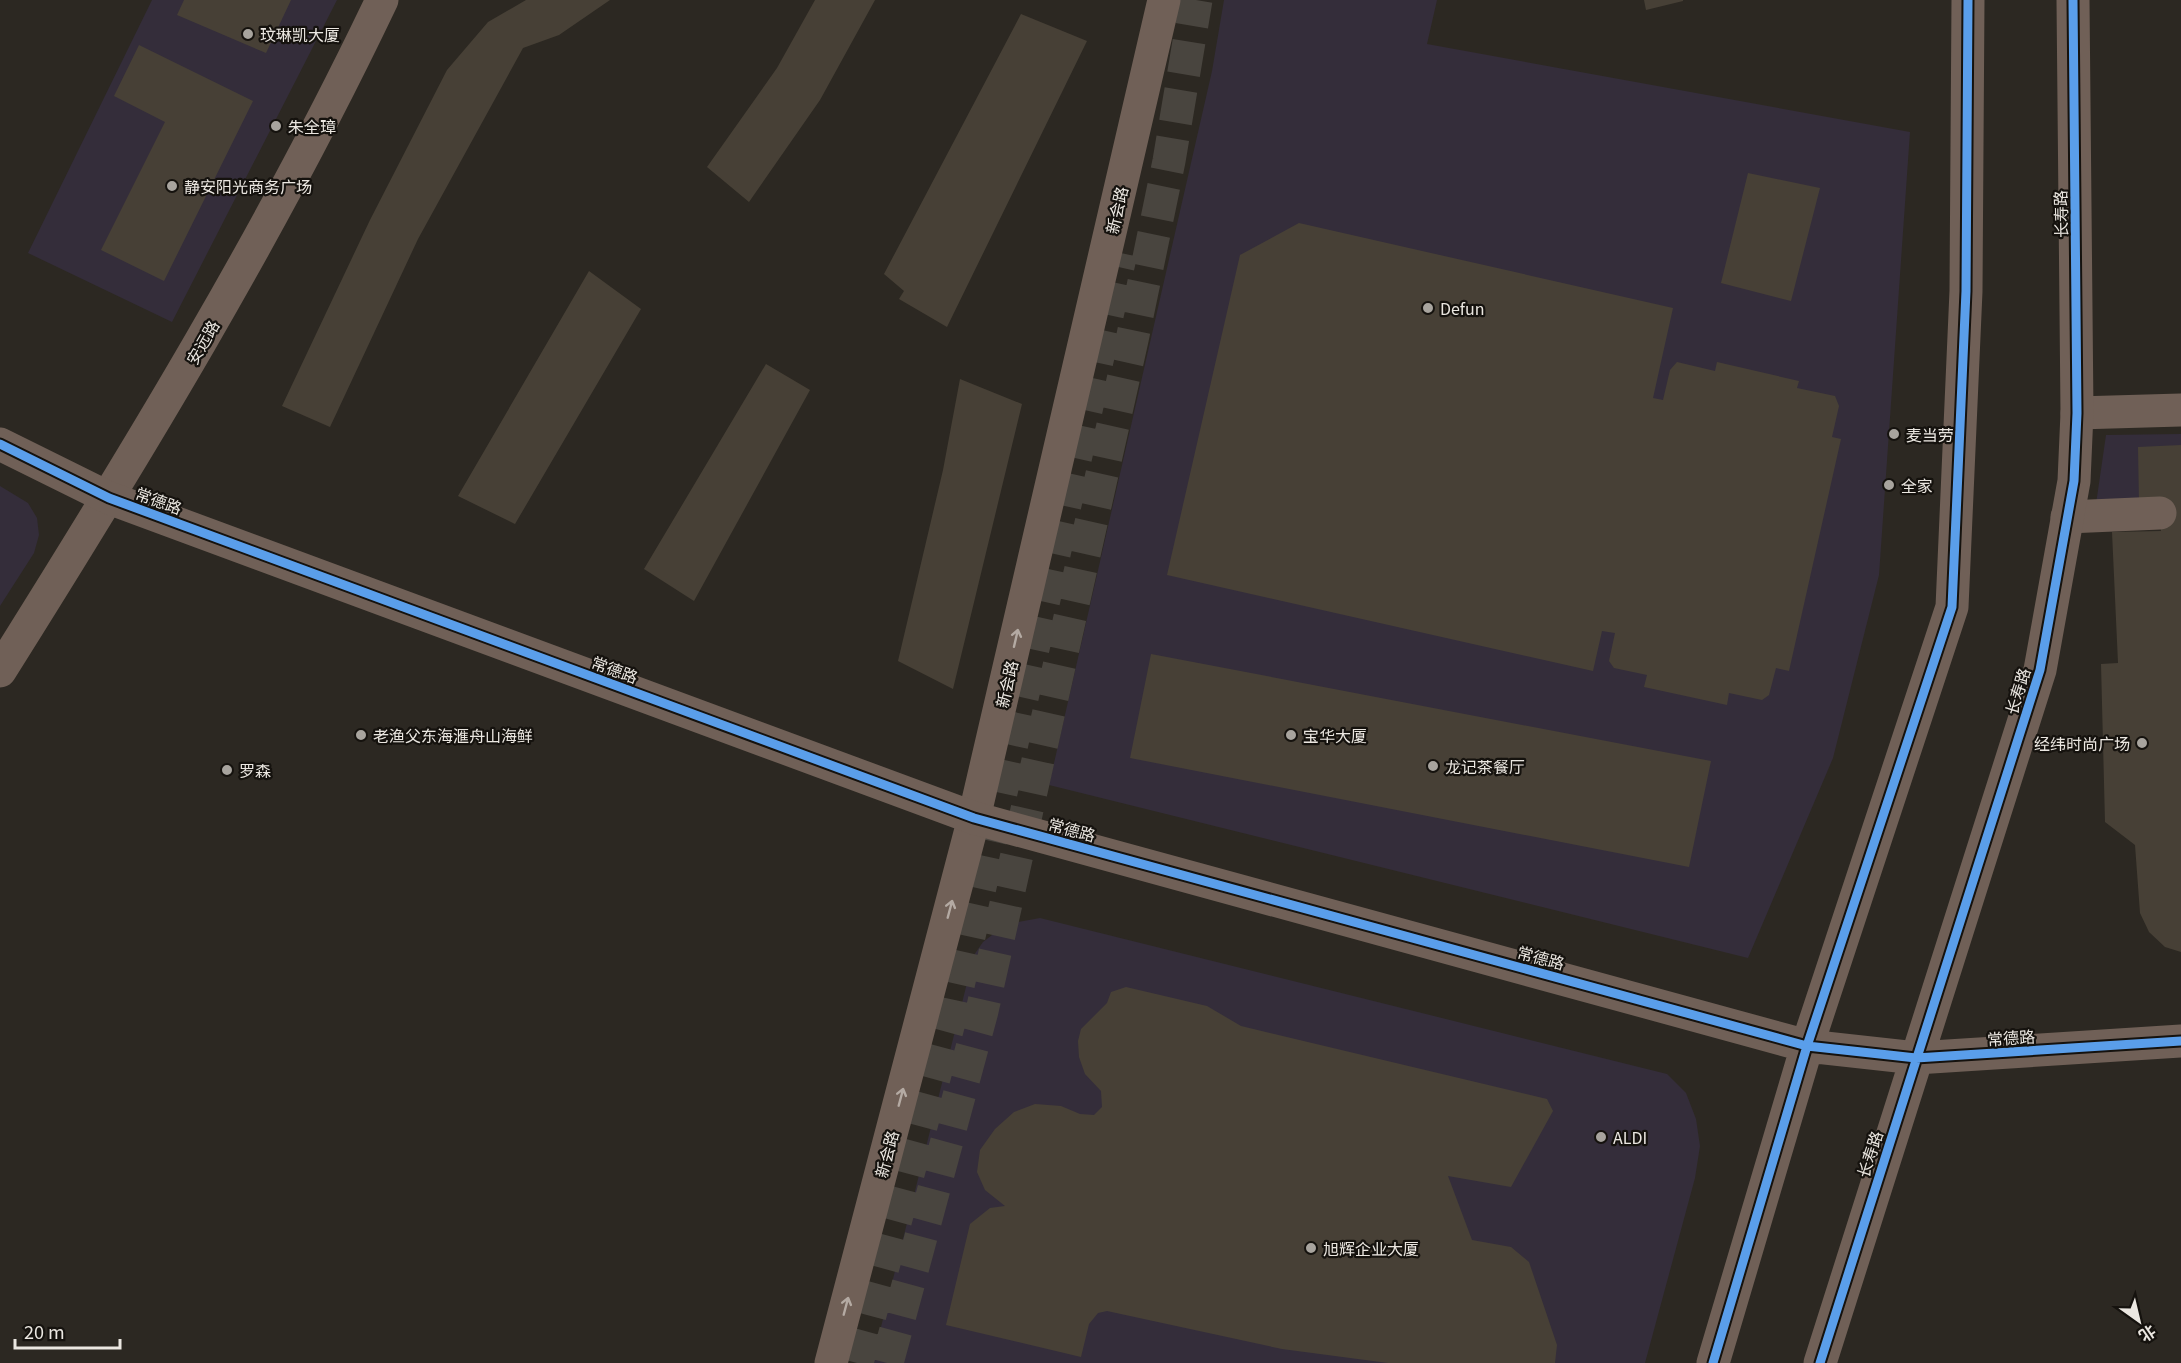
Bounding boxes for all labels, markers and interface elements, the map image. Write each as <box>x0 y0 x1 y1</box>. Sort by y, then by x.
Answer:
place label: 玟琳凯大厦 <box>260 22 340 46</box>
marker: 玟琳凯大厦 <box>241 27 255 41</box>
place label: 朱全璋 <box>288 114 336 138</box>
marker: 朱全璋 <box>269 119 283 133</box>
place label: 静安阳光商务广场 <box>184 174 312 198</box>
marker: 静安阳光商务广场 <box>165 179 179 193</box>
street label: 新会路 <box>1099 184 1133 236</box>
street label: 长寿路 <box>2048 190 2072 238</box>
place label: Defun <box>1440 296 1484 320</box>
marker: Defun <box>1421 301 1435 315</box>
street label: 安远路 <box>180 315 224 369</box>
place label: 麦当劳 <box>1906 422 1954 446</box>
marker: 麦当劳 <box>1887 427 1901 441</box>
place label: 全家 <box>1901 473 1933 497</box>
marker: 全家 <box>1882 478 1896 492</box>
street label: 常德路 <box>132 481 186 519</box>
one-way arrow <box>1011 629 1023 648</box>
street label: 常德路 <box>588 650 642 688</box>
street label: 新会路 <box>989 658 1023 710</box>
street label: 长寿路 <box>1999 665 2035 717</box>
place label: 老渔父东海滙舟山海鲜 <box>373 723 533 747</box>
place label: 宝华大厦 <box>1303 723 1367 747</box>
marker: 老渔父东海滙舟山海鲜 <box>354 728 368 742</box>
marker: 宝华大厦 <box>1284 728 1298 742</box>
place label: 经纬时尚广场 <box>2034 731 2130 755</box>
marker: 经纬时尚广场 <box>2135 736 2149 750</box>
place label: 龙记茶餐厅 <box>1445 754 1525 778</box>
place label: 罗森 <box>239 758 271 782</box>
marker: 龙记茶餐厅 <box>1426 759 1440 773</box>
marker: 罗森 <box>220 763 234 777</box>
street label: 常德路 <box>1046 811 1098 847</box>
one-way arrow <box>945 900 957 919</box>
street label: 常德路 <box>1515 939 1567 975</box>
street label: 常德路 <box>1986 1023 2036 1051</box>
one-way arrow <box>895 1088 907 1107</box>
place label: ALDI <box>1613 1125 1647 1149</box>
street label: 长寿路 <box>1850 1127 1888 1181</box>
street label: 新会路 <box>868 1128 904 1180</box>
marker: ALDI <box>1594 1130 1608 1144</box>
place label: 旭辉企业大厦 <box>1323 1236 1419 1260</box>
marker: 旭辉企业大厦 <box>1304 1241 1318 1255</box>
north arrow <box>2109 1291 2169 1351</box>
one-way arrow <box>841 1297 852 1316</box>
scale bar <box>15 1312 120 1350</box>
text: 20 m <box>24 1318 65 1344</box>
text: 北 <box>2135 1320 2161 1349</box>

